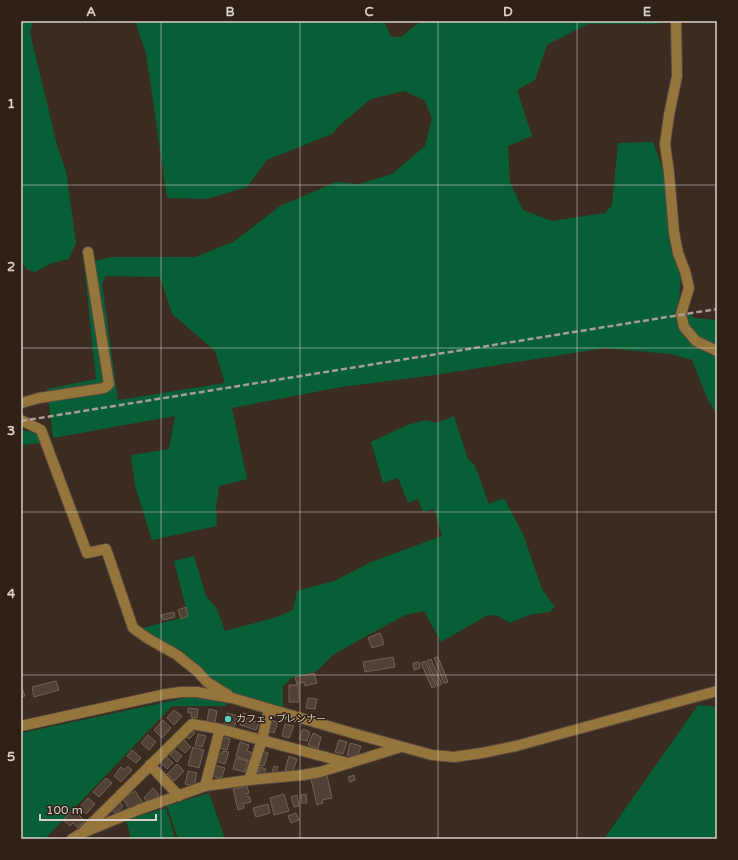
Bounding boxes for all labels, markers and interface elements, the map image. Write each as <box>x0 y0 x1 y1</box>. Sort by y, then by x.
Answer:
text: A <box>86 4 96 20</box>
text: B <box>225 4 235 20</box>
text: C <box>364 4 374 20</box>
text: D <box>503 4 513 20</box>
text: E <box>643 4 651 20</box>
text: 1 <box>7 96 15 112</box>
text: 2 <box>7 259 15 275</box>
text: 3 <box>7 423 15 439</box>
text: 4 <box>7 586 16 602</box>
place label: カフェ・ブレンナー <box>236 713 326 725</box>
marker: カフェ・ブレンナー <box>223 714 233 724</box>
text: 5 <box>7 749 15 765</box>
scale bar <box>40 796 156 822</box>
text: 100 m <box>46 803 83 817</box>

